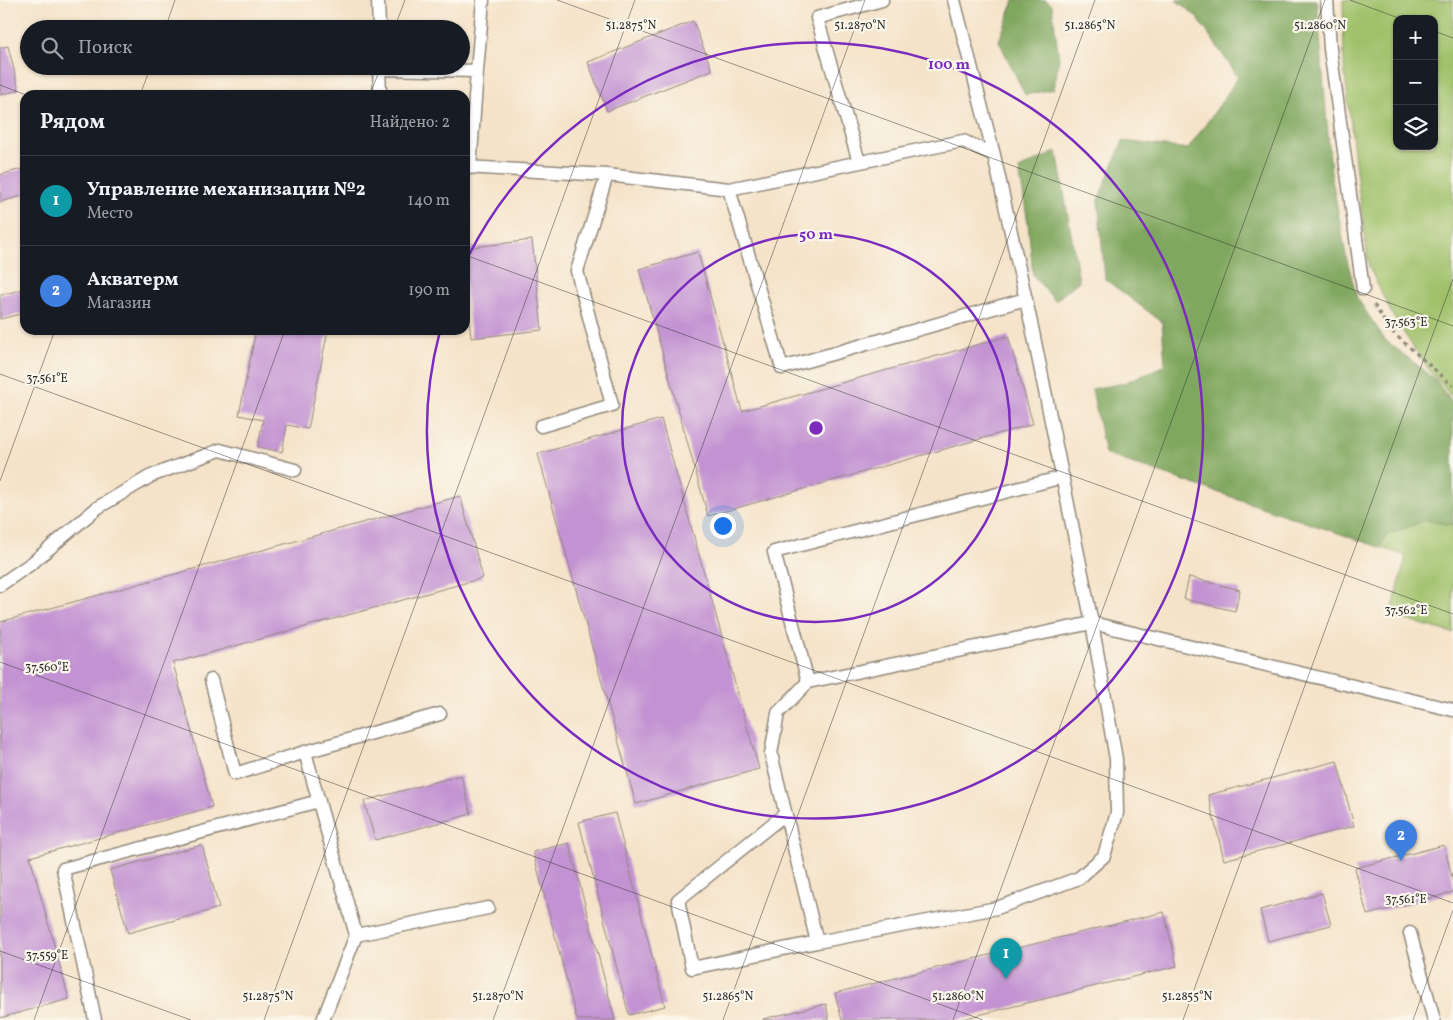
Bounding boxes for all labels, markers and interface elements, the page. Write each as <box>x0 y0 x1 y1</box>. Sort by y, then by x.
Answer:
map controls <box>1393 15 1438 150</box>
button: + <box>1393 15 1438 60</box>
text: 51.2875°N <box>606 18 656 34</box>
text: 51.2870°N <box>834 18 886 34</box>
text: 51.2865°N <box>1064 18 1116 34</box>
text: 51.2860°N <box>1294 18 1346 34</box>
search box <box>20 20 470 75</box>
icon: search <box>38 34 66 62</box>
text: Поиск <box>78 35 132 61</box>
text: 100 m <box>928 55 971 76</box>
button: − <box>1393 60 1438 105</box>
button: layers <box>1393 105 1438 150</box>
text: Рядом <box>40 108 105 137</box>
text: Найдено: 2 <box>370 112 450 134</box>
text: Управление механизации №2 <box>87 177 366 203</box>
text: 1 <box>53 190 59 212</box>
text: 140 m <box>408 190 450 212</box>
text: Место <box>87 203 133 225</box>
text: 50 m <box>799 225 833 246</box>
text: Акватерм <box>87 267 179 293</box>
text: 2 <box>52 280 60 302</box>
text: 190 m <box>408 280 450 302</box>
text: Магазин <box>87 293 151 315</box>
text: 37.563°E <box>1385 315 1427 331</box>
text: 37.561°E <box>26 371 68 387</box>
centre of rings <box>807 419 825 437</box>
your location <box>710 513 736 539</box>
text: 37.562°E <box>1384 603 1428 619</box>
text: 37.560°E <box>25 660 69 676</box>
pin: 2 <box>1385 820 1417 861</box>
text: 37.561°E <box>1385 892 1427 908</box>
pin: 1 <box>990 938 1022 979</box>
text: 37.559°E <box>26 948 68 964</box>
text: 51.2875°N <box>243 989 293 1005</box>
text: 51.2870°N <box>472 989 524 1005</box>
text: 51.2865°N <box>702 989 754 1005</box>
text: 51.2860°N <box>932 989 984 1005</box>
text: 51.2855°N <box>1162 989 1212 1005</box>

